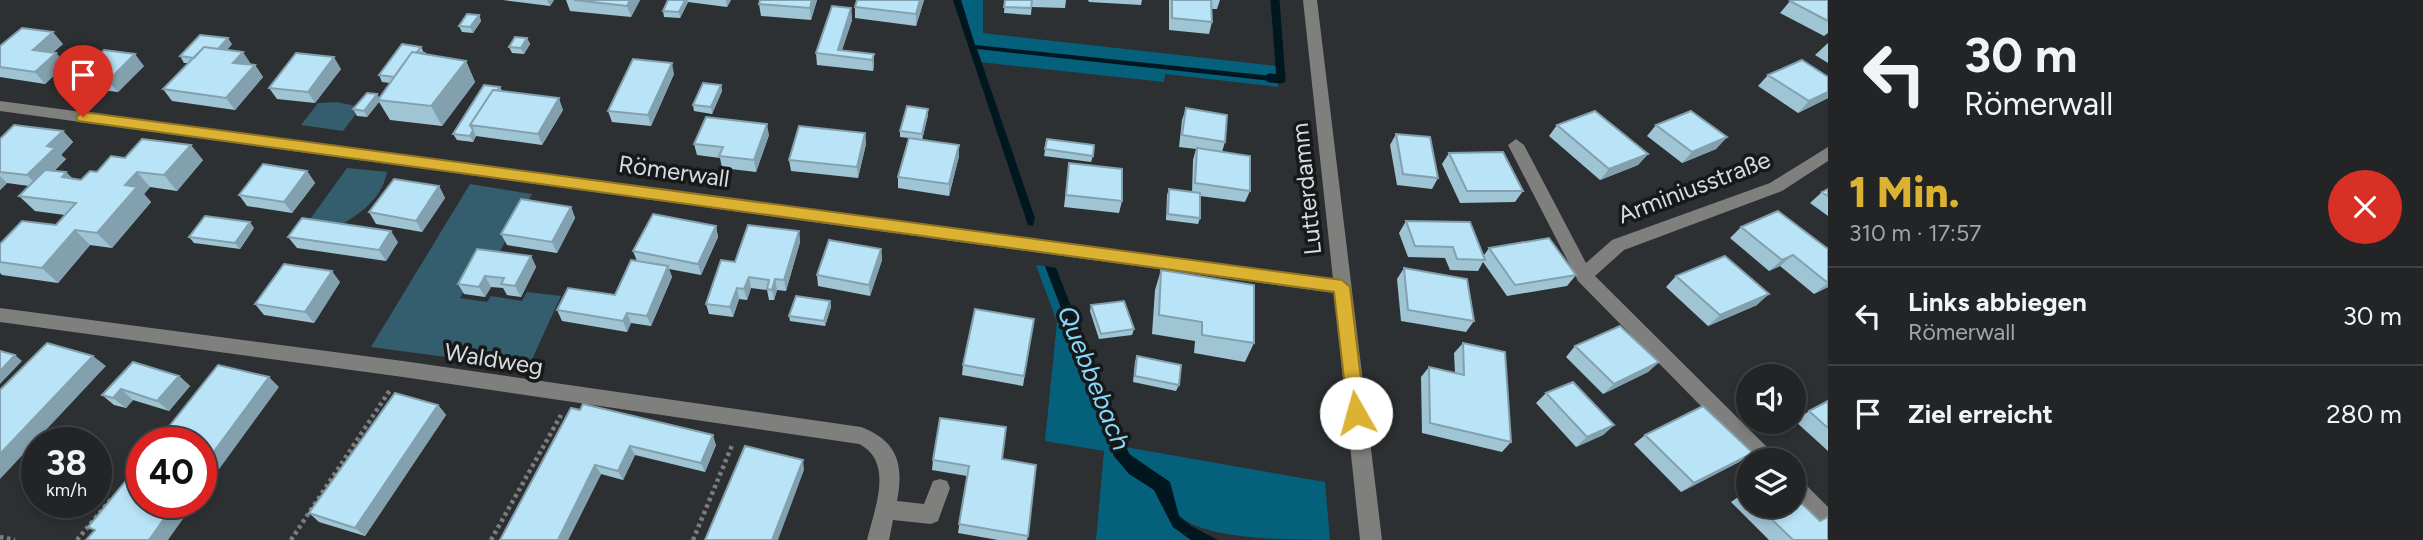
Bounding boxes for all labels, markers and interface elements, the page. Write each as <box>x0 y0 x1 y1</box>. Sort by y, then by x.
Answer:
text: 30 m <box>1964 25 2077 84</box>
icon: left <box>1849 28 1940 119</box>
pin <box>53 45 113 117</box>
icon: arrive <box>64 56 102 94</box>
text: Römerwall <box>1964 85 2113 123</box>
street label: Lutterdamm <box>1285 122 1327 256</box>
street label: Arminiusstraße <box>1614 145 1774 229</box>
street label: Römerwall <box>617 149 731 193</box>
text: 1 Min. <box>1849 167 1960 218</box>
button: close <box>2328 170 2402 244</box>
text: 310 m · 17:57 <box>1849 219 1981 247</box>
text: Links abbiegen <box>1908 286 2087 318</box>
icon: left <box>1849 297 1887 335</box>
text: 30 m <box>2343 300 2402 332</box>
water label: Quebbebach <box>1051 301 1137 455</box>
text: Römerwall <box>1908 318 2015 346</box>
street label: Waldweg <box>443 337 545 381</box>
map controls <box>1736 364 1806 518</box>
button: sound <box>1736 364 1806 434</box>
position arrow <box>1319 376 1393 450</box>
icon: arrive <box>1849 395 1887 433</box>
text: Ziel erreicht <box>1908 398 2053 430</box>
text: 280 m <box>2326 398 2402 430</box>
speed limit sign: 40 <box>126 427 217 518</box>
text: 38 <box>46 442 87 484</box>
button: layers <box>1736 448 1806 518</box>
text: km/h <box>46 479 87 501</box>

